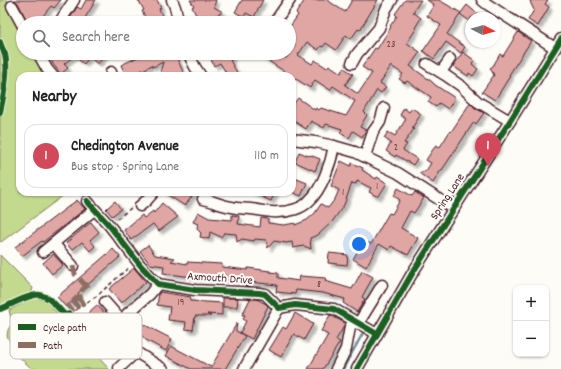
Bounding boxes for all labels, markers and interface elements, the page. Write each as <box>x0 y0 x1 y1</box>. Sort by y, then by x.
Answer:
north arrow <box>465 12 501 48</box>
search box <box>16 16 296 60</box>
icon: search <box>30 27 52 49</box>
text: Search here <box>62 27 130 49</box>
house number: 23 <box>387 38 395 52</box>
text: Nearby <box>32 86 76 110</box>
pin: 1 <box>475 133 501 166</box>
text: Chedington Avenue <box>71 136 179 158</box>
house number: 2 <box>394 141 398 155</box>
text: 1 <box>45 147 47 166</box>
text: 110 m <box>254 147 279 166</box>
text: Bus stop · Spring Lane <box>71 158 179 177</box>
street label: Spring Lane <box>427 170 469 224</box>
house number: 1 <box>376 180 378 194</box>
house number: 1 <box>342 186 344 200</box>
your location <box>349 234 369 254</box>
street label: Axmouth Drive <box>187 268 253 290</box>
house number: 8 <box>317 278 321 292</box>
map controls <box>513 285 549 357</box>
button: + <box>513 285 549 321</box>
house number: 19 <box>178 296 184 310</box>
legend <box>10 313 142 359</box>
text: Cycle path <box>43 321 87 337</box>
button: − <box>513 321 549 357</box>
text: Path <box>43 339 62 355</box>

